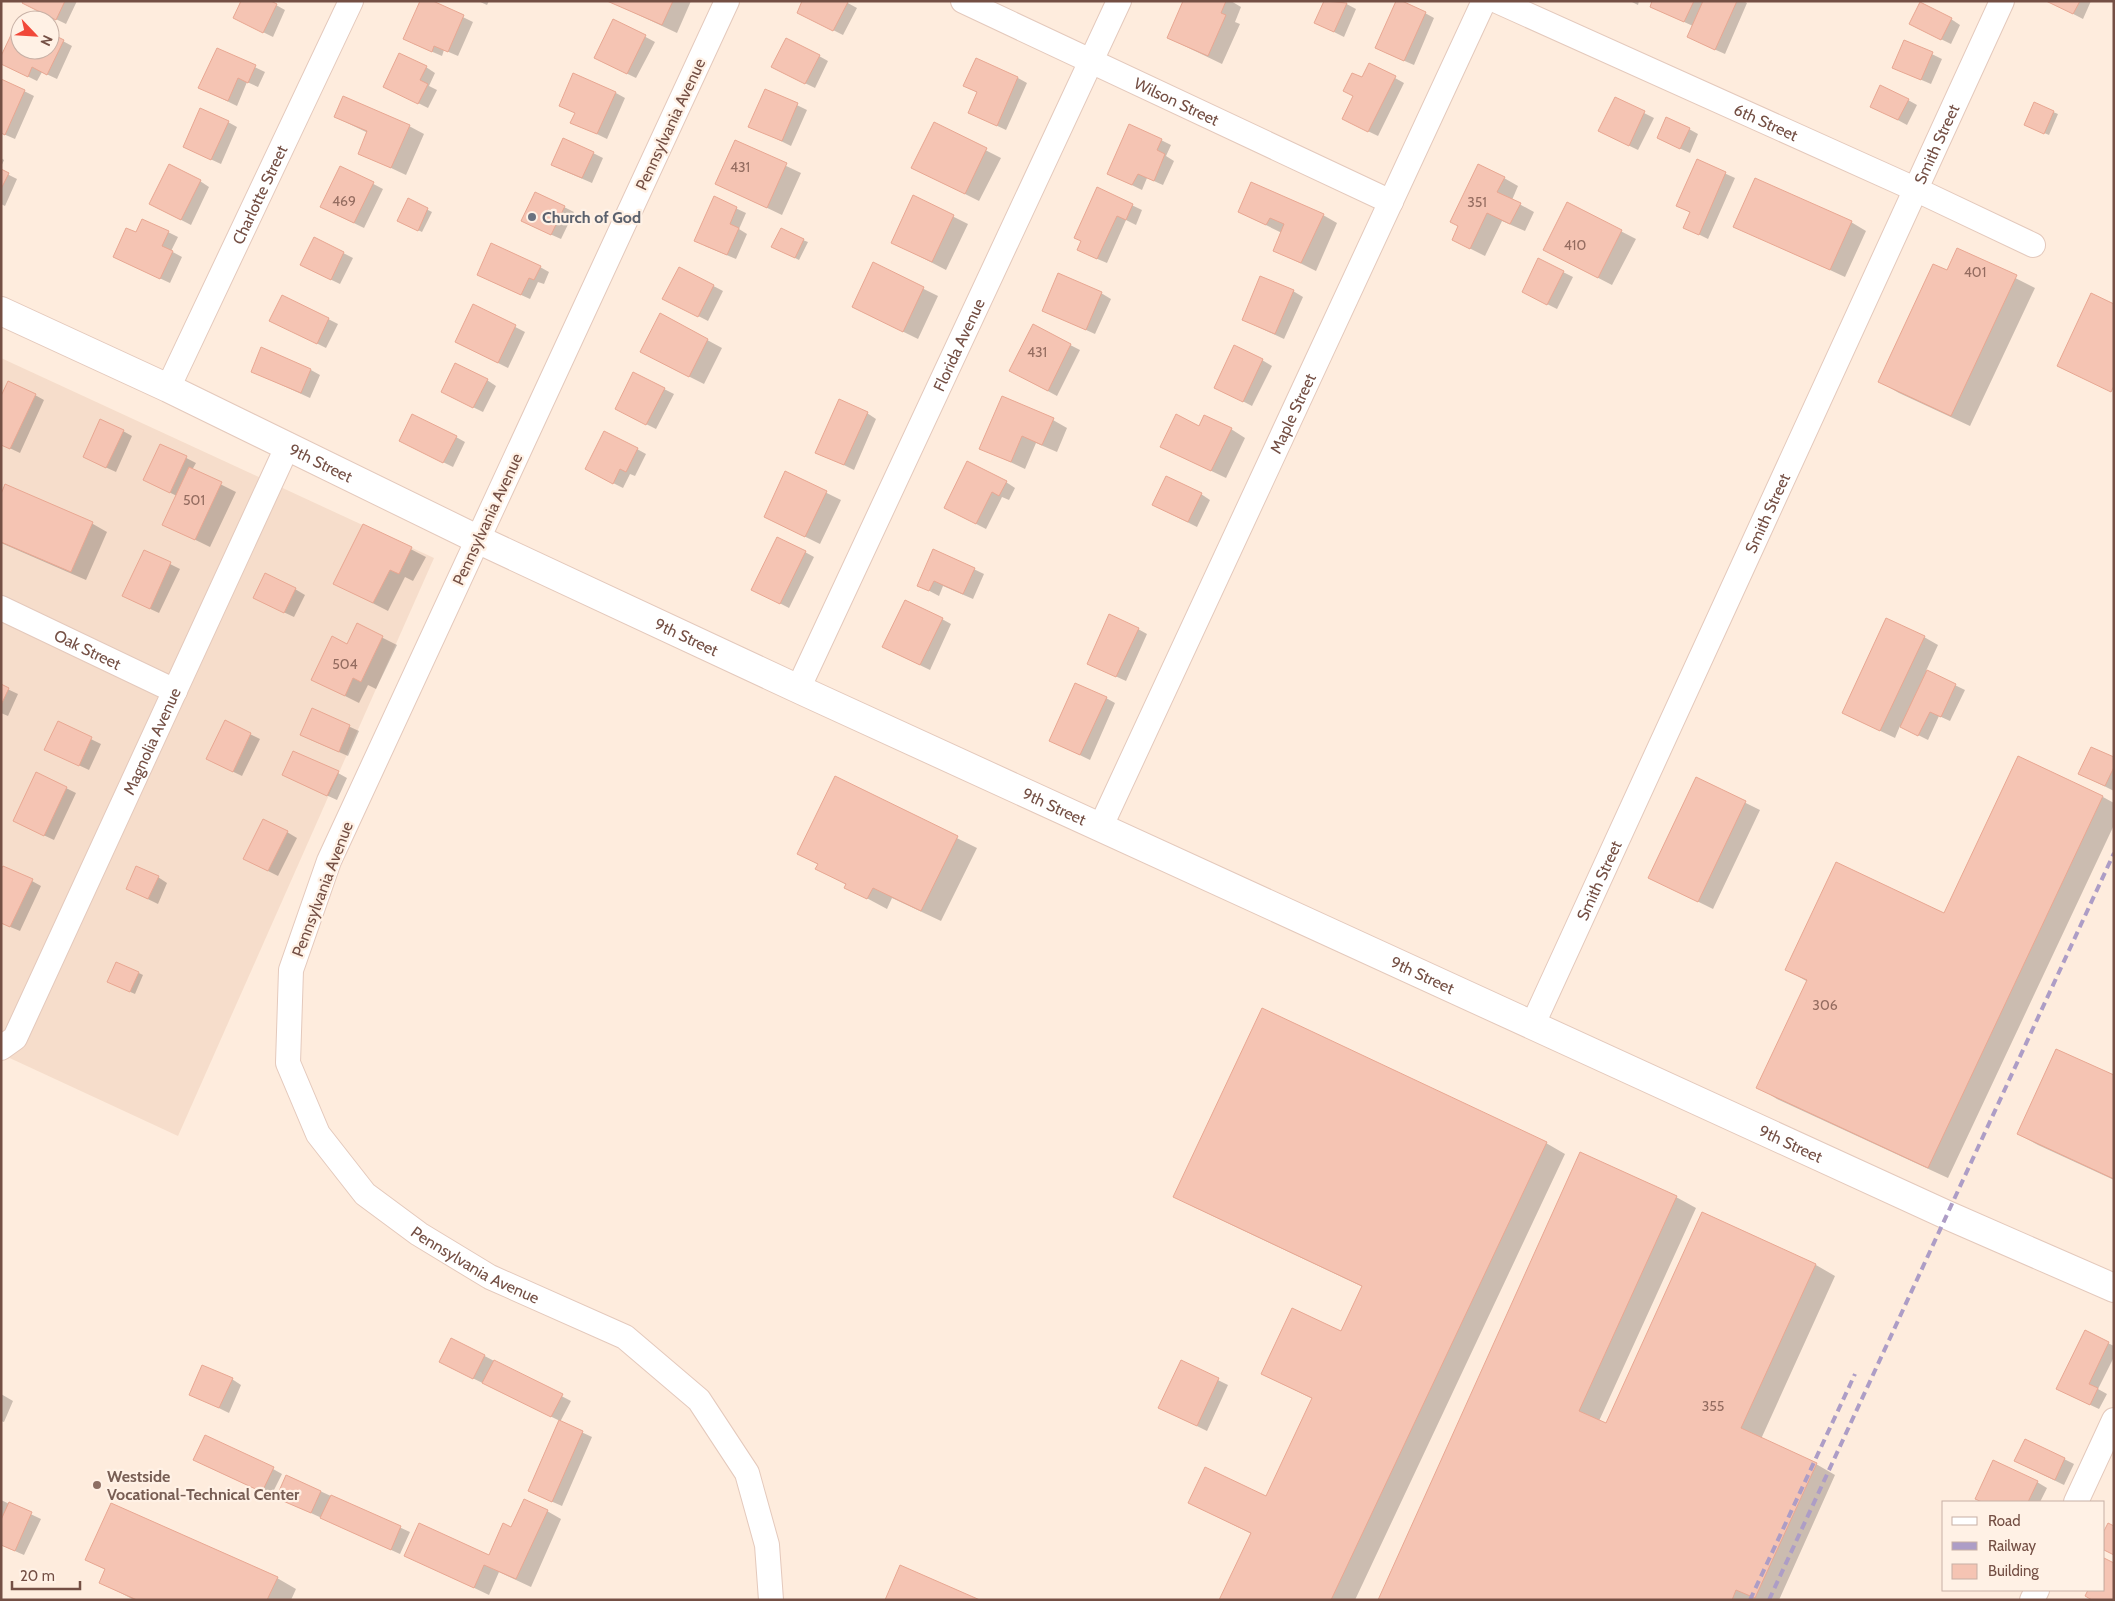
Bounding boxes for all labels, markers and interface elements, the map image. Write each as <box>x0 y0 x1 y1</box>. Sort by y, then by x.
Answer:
north arrow <box>10 10 60 60</box>
text: N <box>37 32 57 49</box>
street label: Pennsylvania Avenue <box>632 55 709 193</box>
street label: Wilson Street <box>1131 74 1222 130</box>
street label: 6th Street <box>1731 100 1801 145</box>
street label: Smith Street <box>1910 101 1964 187</box>
street label: Charlotte Street <box>228 142 292 247</box>
house number: 431 <box>730 158 750 176</box>
house number: 469 <box>332 192 356 210</box>
house number: 351 <box>1467 193 1487 211</box>
place label: Church of God <box>542 208 641 227</box>
marker: Church of God <box>526 211 538 223</box>
house number: 410 <box>1564 236 1586 254</box>
house number: 401 <box>1964 263 1986 281</box>
street label: Florida Avenue <box>929 295 989 394</box>
house number: 431 <box>1027 343 1047 361</box>
street label: Maple Street <box>1266 370 1320 457</box>
street label: 9th Street <box>286 440 356 487</box>
street label: Pennsylvania Avenue <box>449 450 526 588</box>
street label: Smith Street <box>1741 470 1794 556</box>
house number: 501 <box>183 491 205 509</box>
street label: 9th Street <box>651 614 722 660</box>
street label: Oak Street <box>51 626 124 674</box>
house number: 504 <box>332 655 358 673</box>
street label: Magnolia Avenue <box>119 685 185 798</box>
street label: 9th Street <box>1019 784 1090 830</box>
street label: Pennsylvania Avenue <box>288 819 357 959</box>
street label: Smith Street <box>1573 837 1626 923</box>
street label: 9th Street <box>1388 952 1458 998</box>
house number: 306 <box>1812 996 1838 1014</box>
street label: 9th Street <box>1756 1121 1826 1167</box>
street label: Pennsylvania Avenue <box>407 1222 542 1308</box>
house number: 355 <box>1702 1397 1724 1415</box>
place label: Westside Vocational-Technical Center <box>107 1467 300 1504</box>
marker: Westside Vocational-Technical Center <box>91 1479 103 1491</box>
legend <box>1942 1501 2105 1591</box>
text: Road <box>1988 1512 2021 1530</box>
text: Railway <box>1988 1537 2037 1555</box>
scale bar <box>12 1558 80 1590</box>
text: Building <box>1988 1562 2039 1580</box>
text: 20 m <box>20 1567 55 1585</box>

